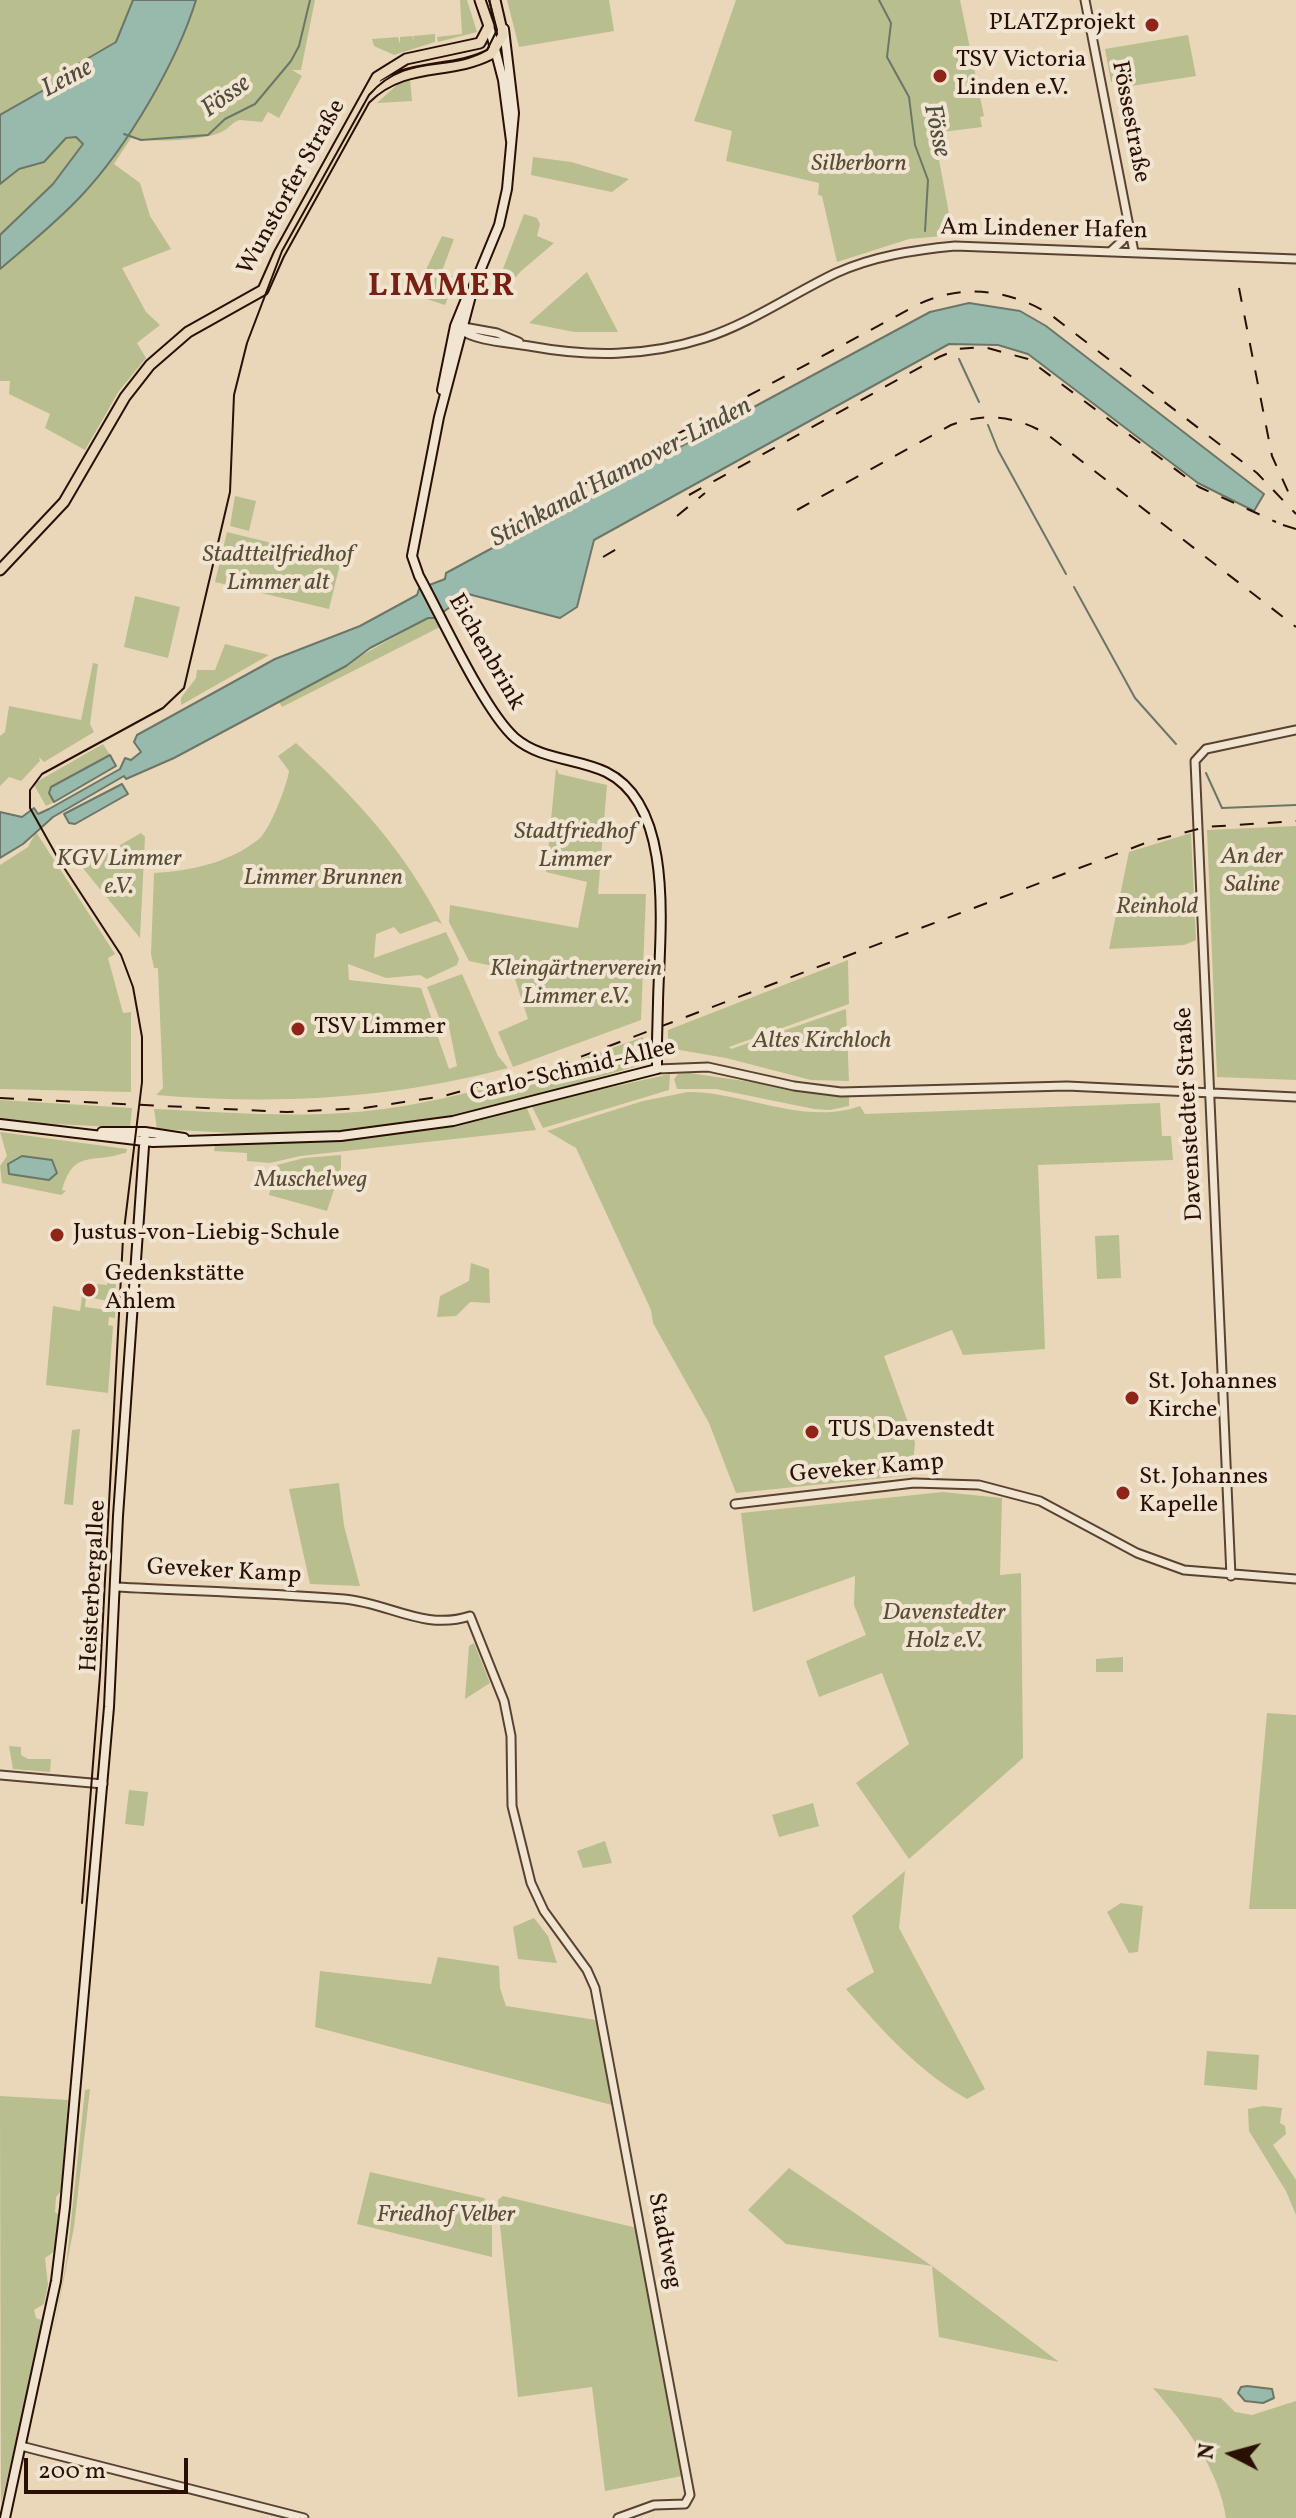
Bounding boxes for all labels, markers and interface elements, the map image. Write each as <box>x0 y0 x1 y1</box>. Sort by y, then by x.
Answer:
place label: PLATZprojekt <box>989 11 1136 39</box>
marker: PLATZprojekt <box>1143 16 1161 34</box>
place label: TSV Victoria Linden e.V. <box>956 48 1087 104</box>
water label: Leine <box>37 54 99 106</box>
street label: Fössestraße <box>1103 59 1155 185</box>
marker: TSV Victoria Linden e.V. <box>931 67 949 85</box>
water label: Fösse <box>196 70 258 126</box>
street label: Wunstorfer Straße <box>233 95 353 281</box>
water label: Fösse <box>914 102 956 160</box>
park label: Silberborn <box>811 152 907 180</box>
street label: Am Lindener Hafen <box>940 215 1148 247</box>
district label: LIMMER <box>368 270 516 308</box>
water label: Stichkanal Hannover-Linden <box>486 392 758 556</box>
park label: Stadtteilfriedhof Limmer alt <box>202 543 354 599</box>
street label: Eichenbrink <box>440 590 530 716</box>
park label: Stadtfriedhof Limmer <box>514 820 636 876</box>
park label: An der Saline <box>1221 845 1283 901</box>
park label: KGV Limmer e.V. <box>56 847 182 903</box>
park label: Limmer Brunnen <box>243 866 403 894</box>
park label: Reinhold <box>1116 895 1198 923</box>
park label: Kleingärtnerverein Limmer e.V. <box>490 957 662 1013</box>
street label: Davenstedter Straße <box>1171 1006 1211 1222</box>
place label: TSV Limmer <box>314 1015 446 1043</box>
marker: TSV Limmer <box>289 1020 307 1038</box>
park label: Altes Kirchloch <box>753 1029 891 1057</box>
street label: Carlo-Schmid-Allee <box>467 1034 679 1110</box>
park label: Muschelweg <box>255 1168 367 1196</box>
place label: Justus-von-Liebig-Schule <box>73 1221 340 1249</box>
marker: Justus-von-Liebig-Schule <box>48 1226 66 1244</box>
place label: Gedenkstätte Ahlem <box>105 1262 244 1318</box>
marker: Gedenkstätte Ahlem <box>80 1281 98 1299</box>
place label: St. Johannes Kirche <box>1148 1370 1277 1426</box>
marker: St. Johannes Kirche <box>1123 1389 1141 1407</box>
place label: TUS Davenstedt <box>828 1418 995 1446</box>
marker: TUS Davenstedt <box>803 1423 821 1441</box>
street label: Geveker Kamp <box>789 1449 945 1491</box>
place label: St. Johannes Kapelle <box>1139 1465 1268 1521</box>
marker: St. Johannes Kapelle <box>1114 1484 1132 1502</box>
street label: Heisterbergallee <box>76 1499 114 1673</box>
street label: Geveker Kamp <box>146 1555 302 1591</box>
park label: Davenstedter Holz e.V. <box>882 1601 1006 1657</box>
street label: Stadtweg <box>640 2190 686 2292</box>
park label: Friedhof Velber <box>376 2203 516 2231</box>
north arrow <box>1192 2414 1272 2494</box>
scale bar <box>28 2442 192 2492</box>
text: N <box>1191 2442 1224 2461</box>
text: 200 m <box>38 2455 106 2489</box>

